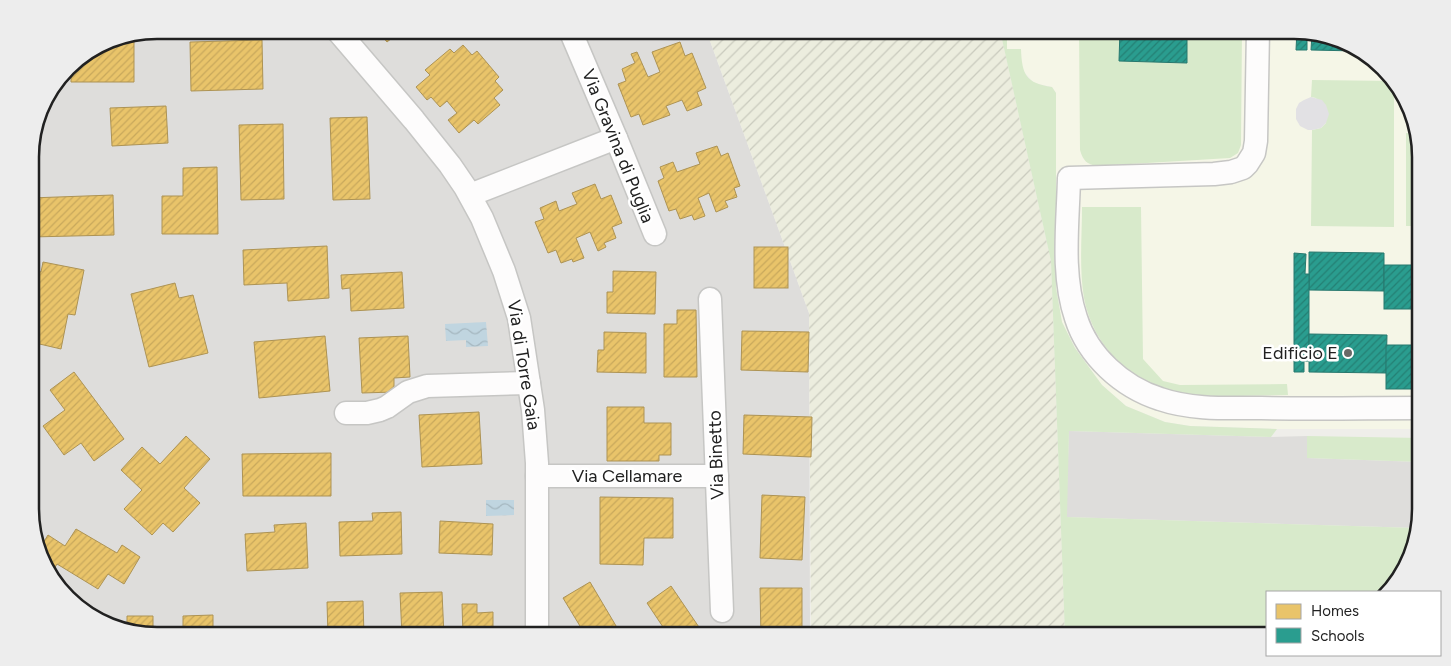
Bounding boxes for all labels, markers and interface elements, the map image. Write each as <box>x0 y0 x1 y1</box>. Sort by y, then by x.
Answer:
street label: Via Gravina di Puglia <box>577 66 659 226</box>
street label: Via di Torre Gaia <box>503 298 545 432</box>
place label: Edificio E <box>1262 342 1338 364</box>
marker: Edificio E <box>1342 347 1354 359</box>
street label: Via Binetto <box>703 410 729 500</box>
street label: Via Cellamare <box>572 465 682 487</box>
legend <box>1266 591 1441 656</box>
text: Homes <box>1311 602 1359 620</box>
text: Schools <box>1311 627 1364 645</box>

